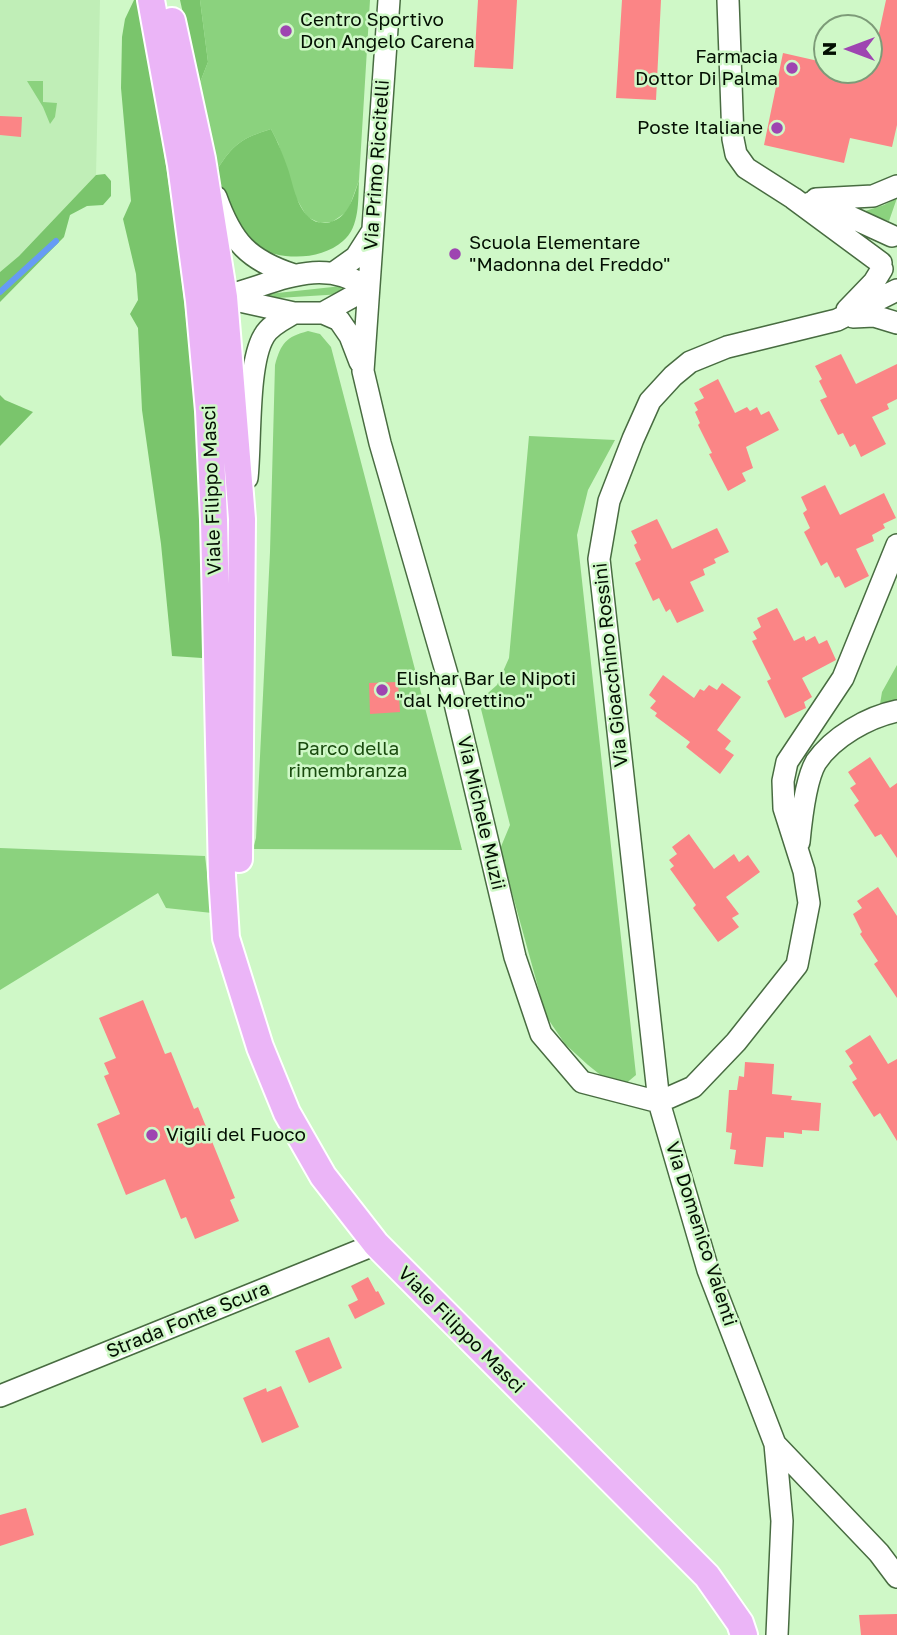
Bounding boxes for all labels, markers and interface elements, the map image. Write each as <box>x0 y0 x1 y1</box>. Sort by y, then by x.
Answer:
place label: Centro Sportivo Don Angelo Carena <box>300 9 475 53</box>
north arrow <box>813 14 883 84</box>
marker: Centro Sportivo Don Angelo Carena <box>278 23 294 39</box>
text: N <box>817 42 840 56</box>
place label: Farmacia Dottor Di Palma <box>635 46 778 90</box>
marker: Farmacia Dottor Di Palma <box>784 60 800 76</box>
street label: Via Primo Riccitelli <box>360 79 394 251</box>
place label: Poste Italiane <box>637 117 763 139</box>
marker: Poste Italiane <box>769 120 785 136</box>
place label: Scuola Elementare "Madonna del Freddo" <box>469 232 670 276</box>
marker: Scuola Elementare "Madonna del Freddo" <box>447 246 463 262</box>
street label: Viale Filippo Masci <box>198 405 226 575</box>
street label: Via Gioacchino Rossini <box>589 562 633 768</box>
place label: Elishar Bar le Nipoti "dal Morettino" <box>396 668 576 712</box>
marker: Elishar Bar le Nipoti "dal Morettino" <box>374 682 390 698</box>
street label: Via Michele Muzii <box>452 734 510 892</box>
park label: Parco della rimembranza <box>289 738 407 782</box>
place label: Vigili del Fuoco <box>166 1124 306 1146</box>
marker: Vigili del Fuoco <box>144 1127 160 1143</box>
street label: Via Domenico Valenti <box>660 1139 742 1329</box>
street label: Viale Filippo Masci <box>393 1262 529 1398</box>
street label: Strada Fonte Scura <box>103 1277 273 1363</box>

